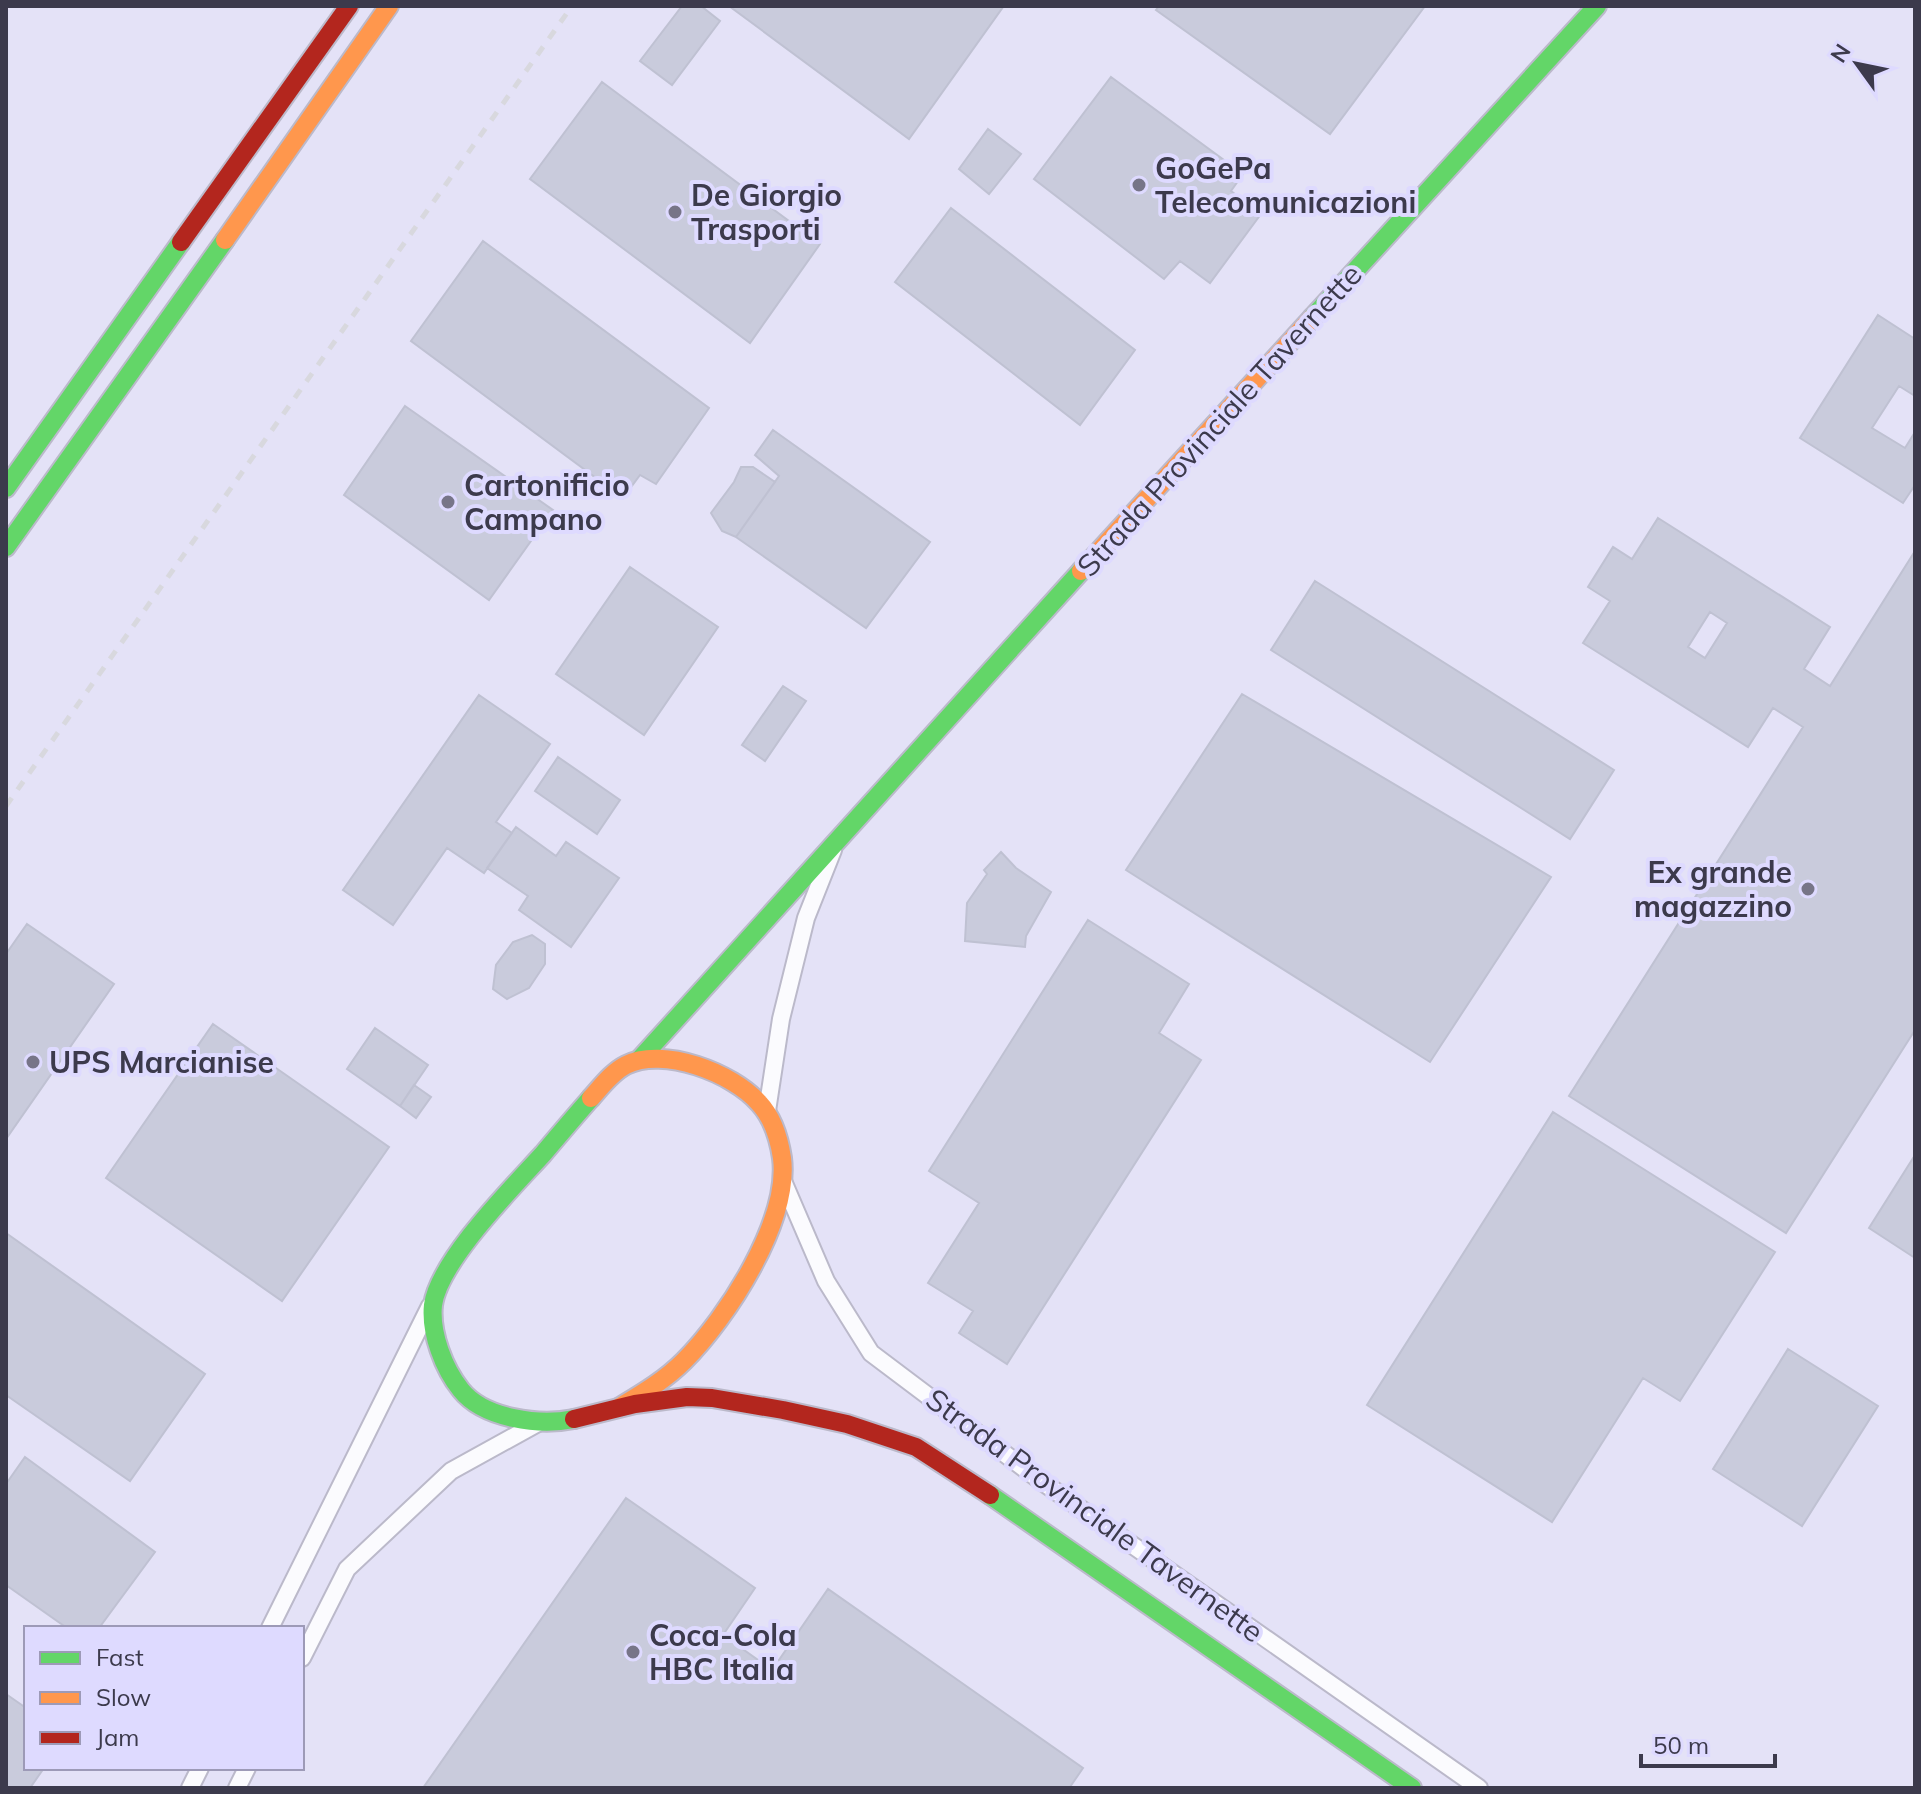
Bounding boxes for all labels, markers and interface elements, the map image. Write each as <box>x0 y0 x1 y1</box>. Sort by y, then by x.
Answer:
north arrow <box>1817 24 1897 104</box>
text: N <box>1824 39 1856 68</box>
place label: GoGePa Telecomunicazioni <box>1155 149 1416 221</box>
place label: De Giorgio Trasporti <box>691 176 842 248</box>
marker: GoGePa Telecomunicazioni <box>1130 176 1148 194</box>
marker: De Giorgio Trasporti <box>666 203 684 221</box>
street label: Strada Provinciale Tavernette <box>1068 256 1370 584</box>
place label: Cartonificio Campano <box>464 466 630 538</box>
marker: Cartonificio Campano <box>439 493 457 511</box>
place label: Ex grande magazzino <box>1634 853 1792 925</box>
marker: Ex grande magazzino <box>1799 880 1817 898</box>
place label: UPS Marcianise <box>49 1043 274 1081</box>
marker: UPS Marcianise <box>24 1053 42 1071</box>
street label: Strada Provinciale Tavernette <box>919 1380 1271 1650</box>
place label: Coca-Cola HBC Italia <box>649 1616 797 1688</box>
legend <box>24 1626 304 1770</box>
text: Fast <box>96 1642 144 1672</box>
marker: Coca-Cola HBC Italia <box>624 1643 642 1661</box>
text: Slow <box>96 1682 151 1712</box>
scale bar <box>1641 1718 1775 1768</box>
text: Jam <box>96 1722 139 1752</box>
text: 50 m <box>1653 1730 1709 1760</box>

